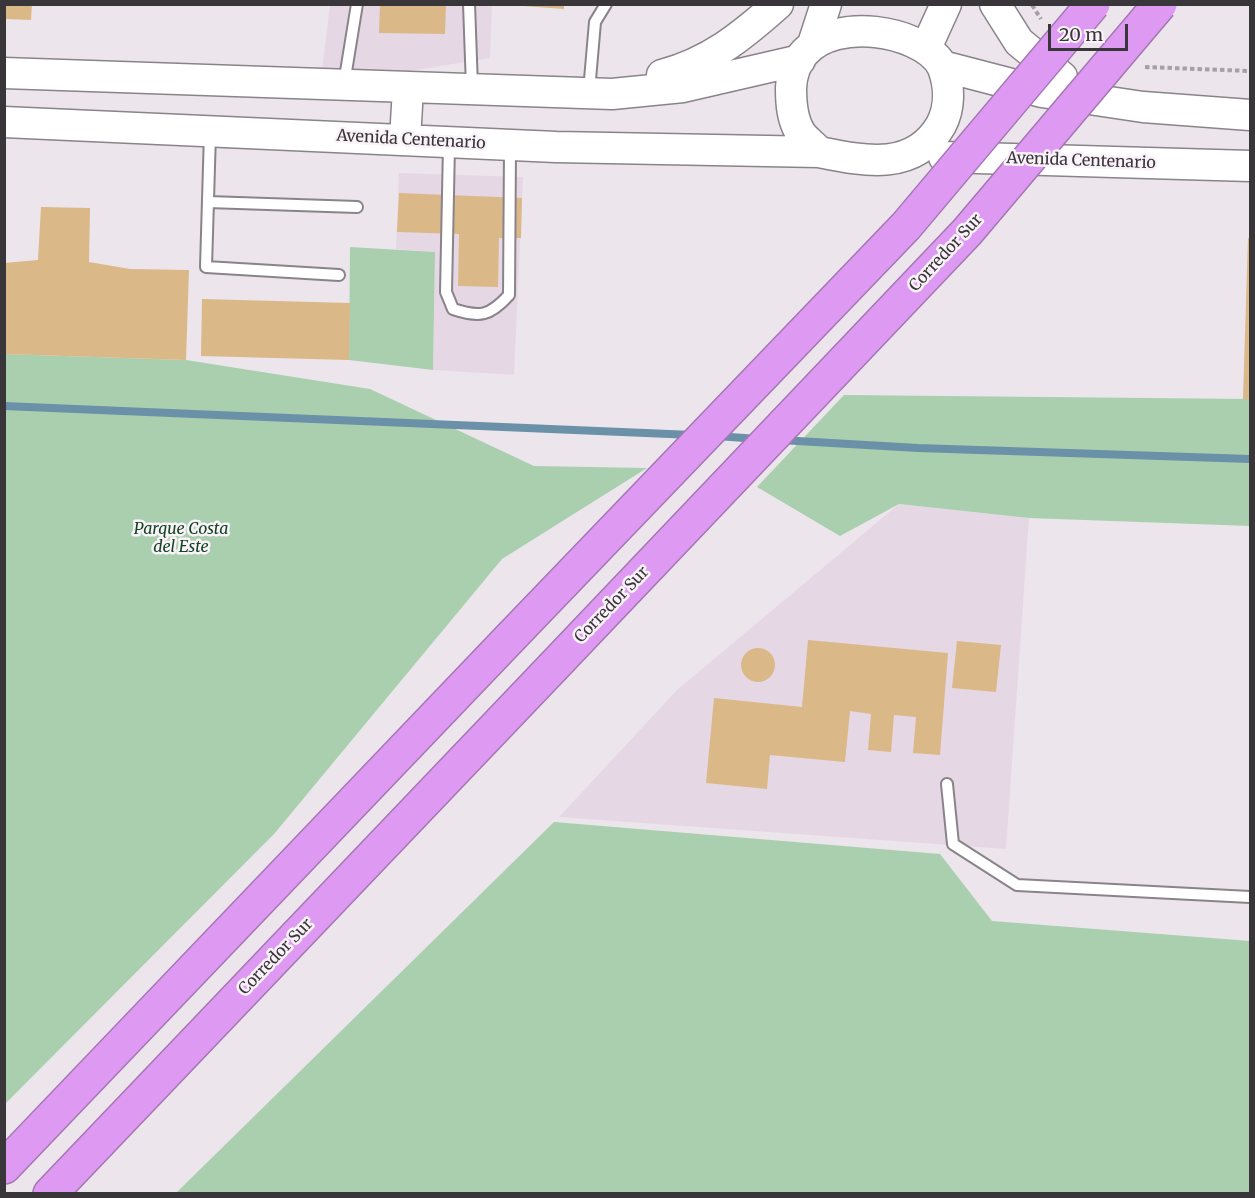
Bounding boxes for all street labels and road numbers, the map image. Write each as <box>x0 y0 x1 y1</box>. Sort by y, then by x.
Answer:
street label: Avenida Centenario <box>336 127 486 153</box>
street label: Avenida Centenario <box>1006 149 1156 173</box>
street label: Corredor Sur <box>905 210 987 296</box>
street label: Corredor Sur <box>571 563 653 647</box>
street label: Corredor Sur <box>235 915 317 999</box>

